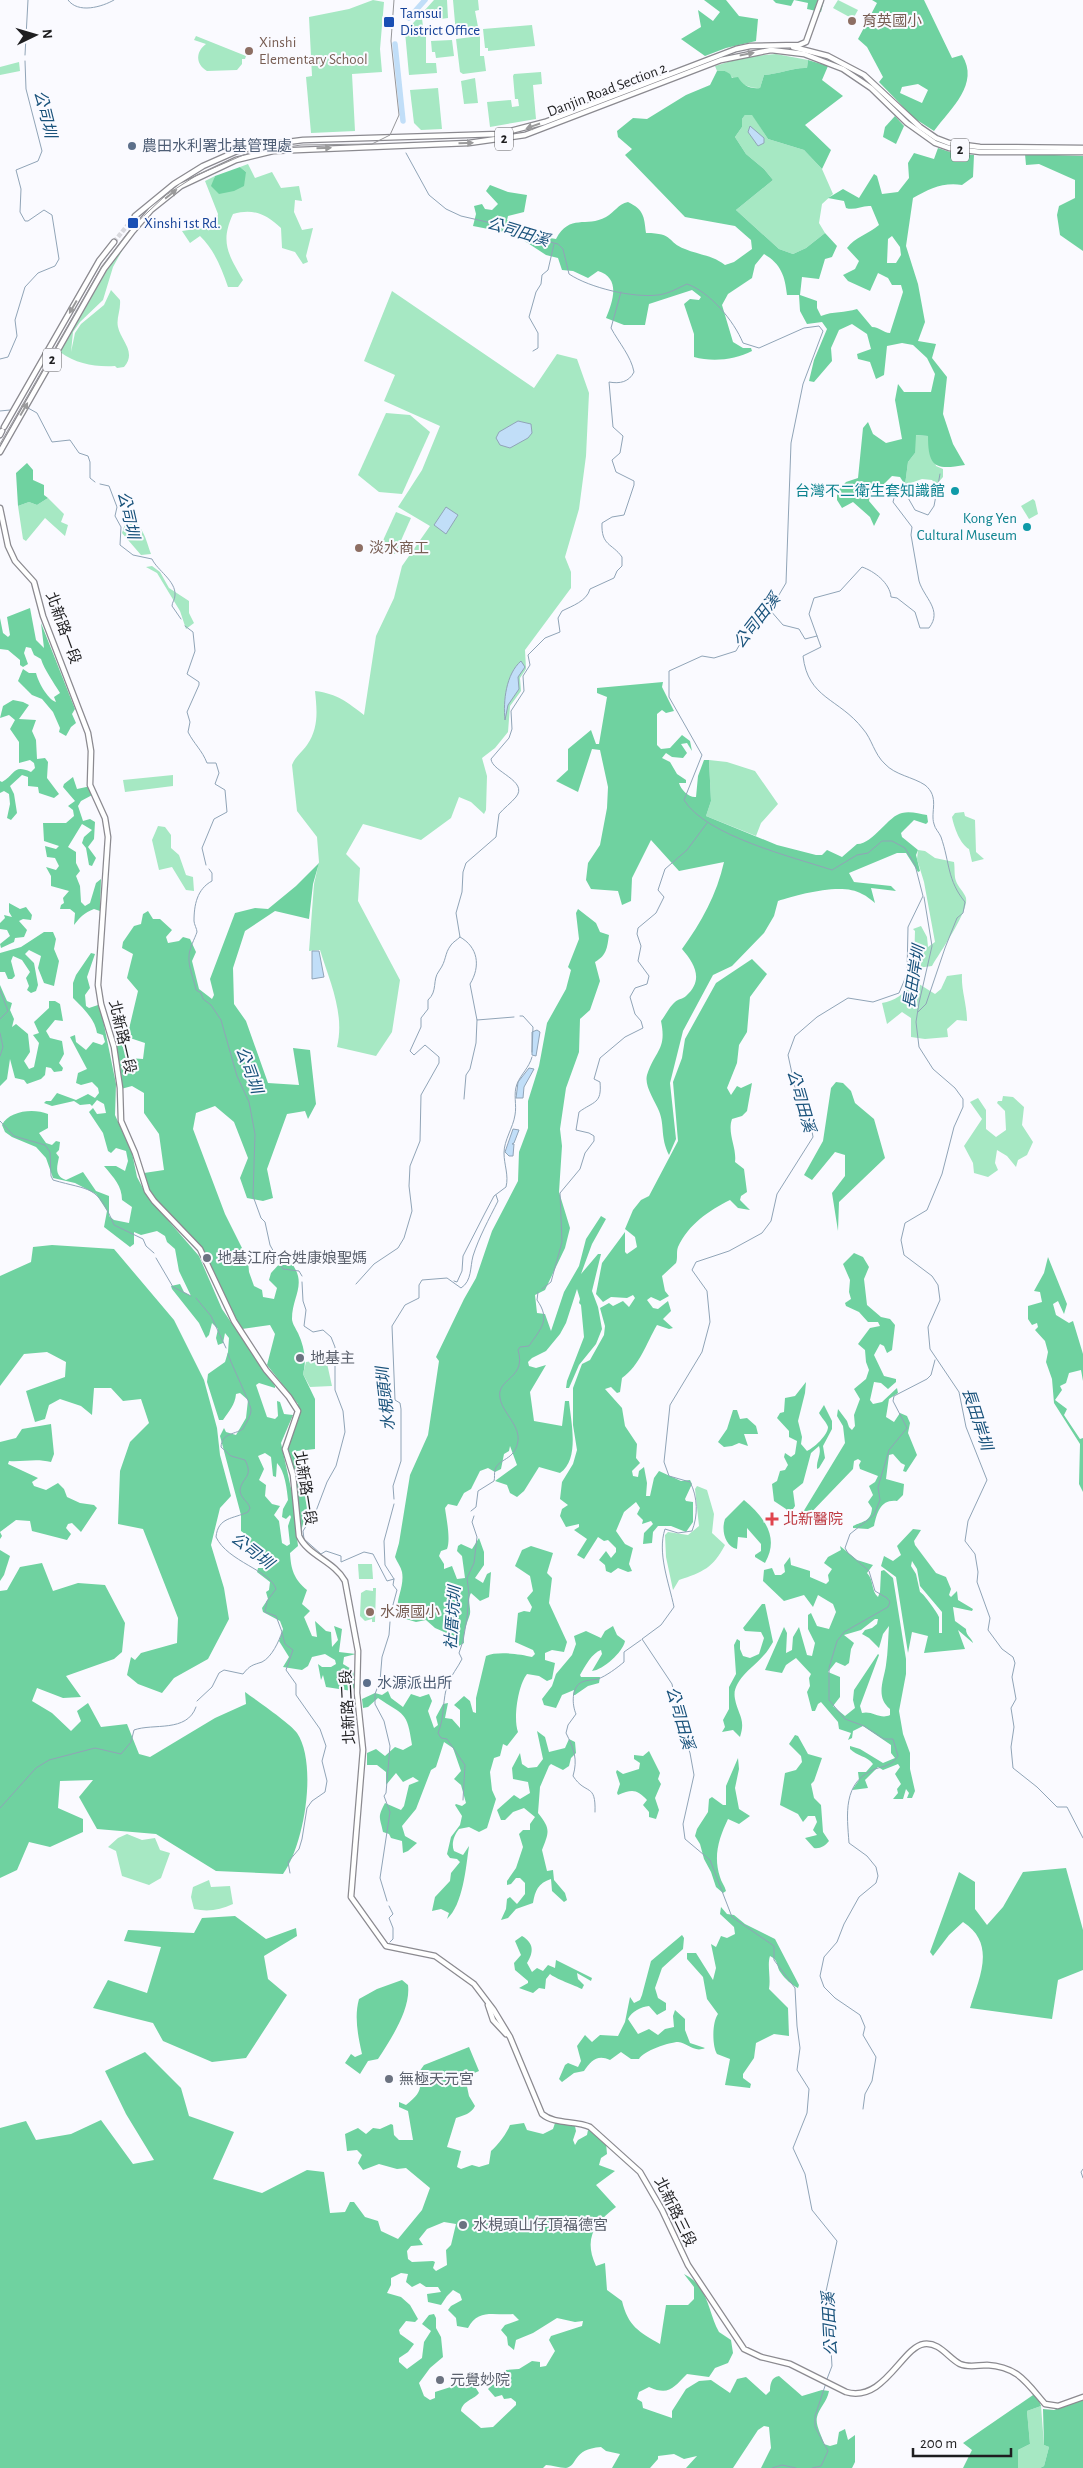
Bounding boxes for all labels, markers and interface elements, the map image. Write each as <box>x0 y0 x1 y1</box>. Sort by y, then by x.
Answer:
place label: Tamsui District Office <box>400 6 480 38</box>
north arrow <box>10 10 60 60</box>
place label: 育英國小 <box>862 13 922 29</box>
marker: Tamsui District Office <box>382 15 396 29</box>
marker: 育英國小 <box>846 15 858 27</box>
text: N <box>40 28 54 39</box>
place label: Xinshi Elementary School <box>259 35 368 67</box>
marker: Xinshi Elementary School <box>243 45 255 57</box>
one-way arrow <box>739 49 755 57</box>
street label: Danjin Road Section 2 <box>545 60 669 120</box>
water label: 公司圳 <box>31 89 60 141</box>
one-way arrow <box>526 122 541 130</box>
road number: 2 <box>495 128 513 150</box>
place label: 農田水利署北基管理處 <box>142 137 292 154</box>
one-way arrow <box>459 138 475 146</box>
road number: 2 <box>951 138 969 162</box>
marker: 農田水利署北基管理處 <box>126 140 138 152</box>
one-way arrow <box>316 143 332 151</box>
one-way arrow <box>164 189 177 200</box>
water label: 公司田溪 <box>485 214 553 250</box>
marker: Xinshi 1st Rd. <box>126 216 140 230</box>
place label: Xinshi 1st Rd. <box>144 216 221 231</box>
one-way arrow <box>69 301 78 314</box>
road number: 2 <box>43 348 61 372</box>
one-way arrow <box>20 403 29 416</box>
place label: 台灣不二衛生套知識館 <box>795 483 945 499</box>
marker: 台灣不二衛生套知識館 <box>949 485 961 497</box>
water label: 公司圳 <box>115 490 143 542</box>
place label: Kong Yen Cultural Museum <box>917 511 1017 543</box>
marker: Kong Yen Cultural Museum <box>1021 521 1033 533</box>
place label: 淡水商工 <box>369 540 429 556</box>
marker: 淡水商工 <box>353 542 365 554</box>
water label: 公司田溪 <box>730 589 784 651</box>
street label: 北新路一段 <box>43 590 85 666</box>
water label: 長田岸圳 <box>900 942 927 1010</box>
street label: 北新路一段 <box>106 998 140 1075</box>
water label: 公司圳 <box>233 1044 266 1097</box>
water label: 公司田溪 <box>784 1068 819 1136</box>
place label: 地基江府合姓康娘聖媽 <box>217 1249 367 1266</box>
marker: 地基江府合姓康娘聖媽 <box>201 1252 213 1264</box>
place label: 地基主 <box>310 1350 355 1366</box>
marker: 地基主 <box>294 1352 306 1364</box>
water label: 水梘頭圳 <box>373 1364 397 1432</box>
water label: 長田岸圳 <box>960 1386 996 1454</box>
street label: 北新路一段 <box>292 1449 320 1526</box>
place label: 北新醫院 <box>783 1510 843 1527</box>
marker: 北新醫院 <box>765 1512 779 1526</box>
water label: 公司圳 <box>228 1529 278 1573</box>
water label: 社厝坑圳 <box>442 1583 463 1650</box>
place label: 水源國小 <box>380 1604 440 1620</box>
marker: 水源國小 <box>364 1606 376 1618</box>
street label: 北新路二段 <box>337 1669 357 1745</box>
place label: 水源派出所 <box>377 1675 452 1691</box>
marker: 水源派出所 <box>361 1677 373 1689</box>
water label: 公司田溪 <box>663 1685 698 1753</box>
place label: 無極天元宮 <box>399 2071 474 2087</box>
marker: 無極天元宮 <box>383 2073 395 2085</box>
street label: 北新路三段 <box>652 2174 700 2249</box>
place label: 水梘頭山仔頂福德宮 <box>473 2216 608 2233</box>
marker: 水梘頭山仔頂福德宮 <box>457 2219 469 2231</box>
water label: 公司田溪 <box>819 2290 840 2356</box>
place label: 元覺妙院 <box>450 2372 510 2388</box>
marker: 元覺妙院 <box>434 2374 446 2386</box>
scale bar <box>913 2426 1010 2458</box>
text: 200 m <box>920 2436 957 2451</box>

